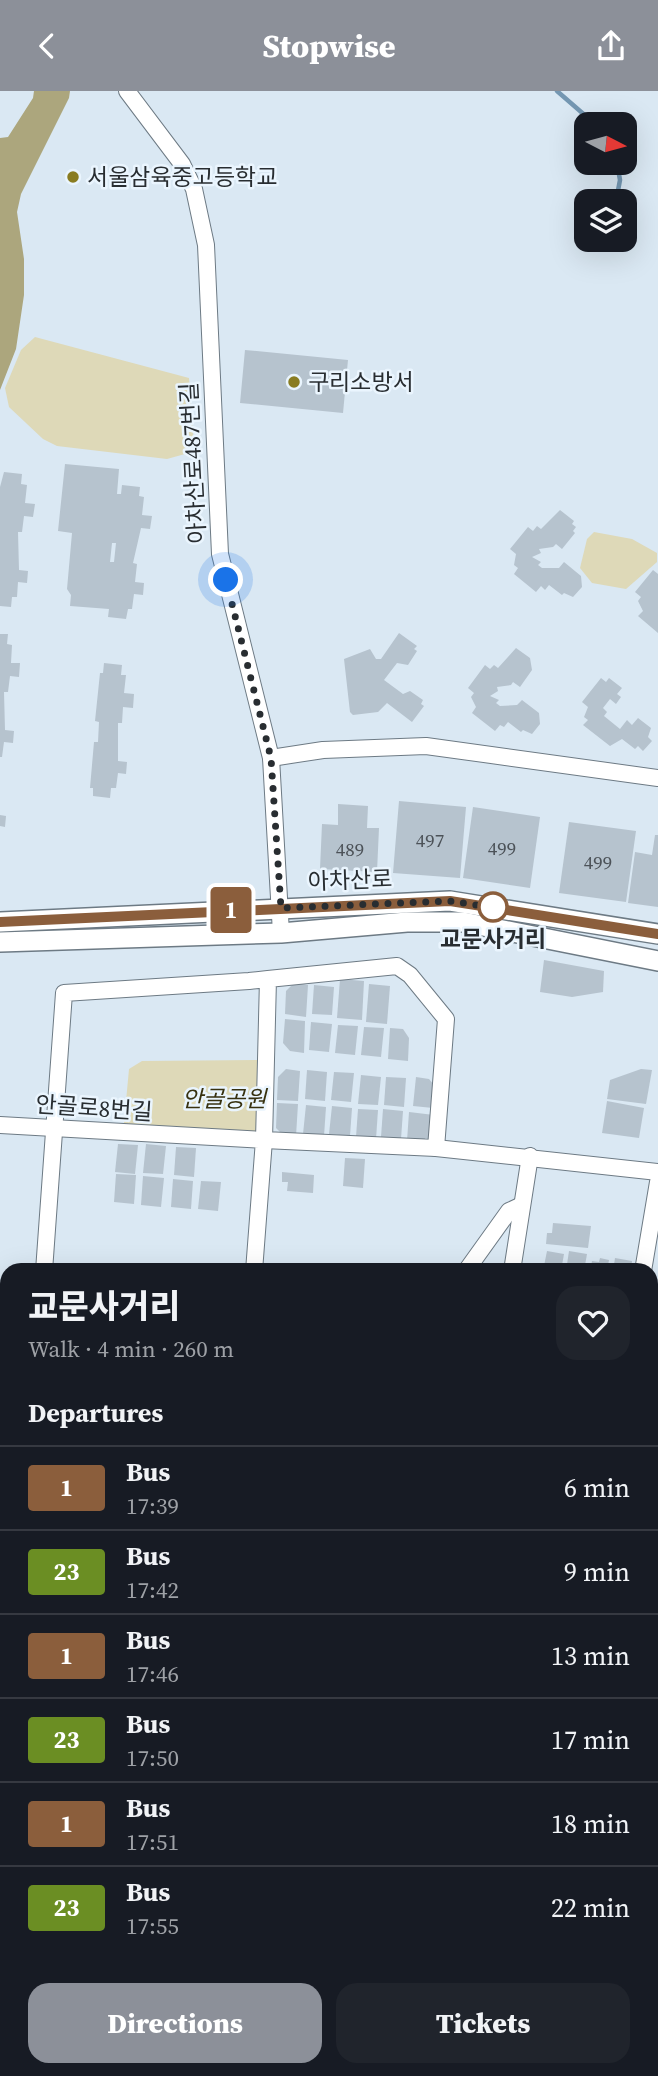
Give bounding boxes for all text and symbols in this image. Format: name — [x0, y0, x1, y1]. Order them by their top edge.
text: Stopwise — [262, 24, 396, 68]
icon: back — [28, 27, 66, 65]
icon: share — [592, 27, 630, 65]
north arrow — [574, 112, 637, 175]
map controls — [574, 112, 637, 252]
place label: 서울삼육중고등학교 — [87, 161, 277, 193]
marker: 서울삼육중고등학교 — [65, 169, 81, 185]
button: layers — [574, 189, 637, 252]
place label: 구리소방서 — [308, 366, 414, 398]
marker: 구리소방서 — [286, 374, 302, 390]
street label: 아차산로487번길 — [173, 382, 213, 544]
your location — [208, 562, 243, 597]
house number: 497 — [416, 827, 444, 853]
house number: 499 — [488, 835, 516, 861]
house number: 489 — [336, 836, 364, 862]
house number: 499 — [584, 849, 612, 875]
street label: 아차산로 — [307, 863, 393, 897]
line badge: 1 — [208, 887, 254, 933]
marker: 교문사거리 — [478, 892, 508, 922]
text: 1 — [224, 893, 238, 926]
place label: 교문사거리 — [440, 923, 546, 955]
park label: 안골공원 — [182, 1083, 268, 1115]
street label: 안골로8번길 — [34, 1088, 154, 1128]
text: 교문사거리 — [28, 1284, 180, 1329]
button: heart — [556, 1286, 630, 1360]
text: Walk · 4 min · 260 m — [28, 1333, 234, 1365]
text: Departures — [28, 1395, 163, 1431]
text: Bus — [126, 1454, 170, 1490]
text: 6 min — [564, 1470, 630, 1506]
text: 1 — [60, 1471, 73, 1504]
text: 17:39 — [126, 1490, 179, 1522]
text: Bus — [126, 1538, 170, 1574]
text: 9 min — [564, 1554, 630, 1590]
text: 23 — [53, 1555, 80, 1588]
text: 17:42 — [126, 1574, 179, 1606]
text: Bus — [126, 1622, 170, 1658]
text: 13 min — [551, 1638, 630, 1674]
text: 1 — [60, 1639, 73, 1672]
text: 17:46 — [126, 1658, 179, 1690]
text: Bus — [126, 1706, 170, 1742]
text: 17 min — [551, 1722, 630, 1758]
text: 23 — [53, 1723, 80, 1756]
text: 17:50 — [126, 1742, 179, 1774]
text: Bus — [126, 1790, 170, 1826]
text: 18 min — [551, 1806, 630, 1842]
text: 1 — [60, 1807, 73, 1840]
text: 17:51 — [126, 1826, 179, 1858]
text: Bus — [126, 1874, 170, 1910]
text: 22 min — [551, 1890, 630, 1926]
text: 23 — [53, 1891, 80, 1924]
text: 17:55 — [126, 1910, 179, 1942]
button: Directions — [28, 1983, 322, 2063]
button: Tickets — [336, 1983, 630, 2063]

